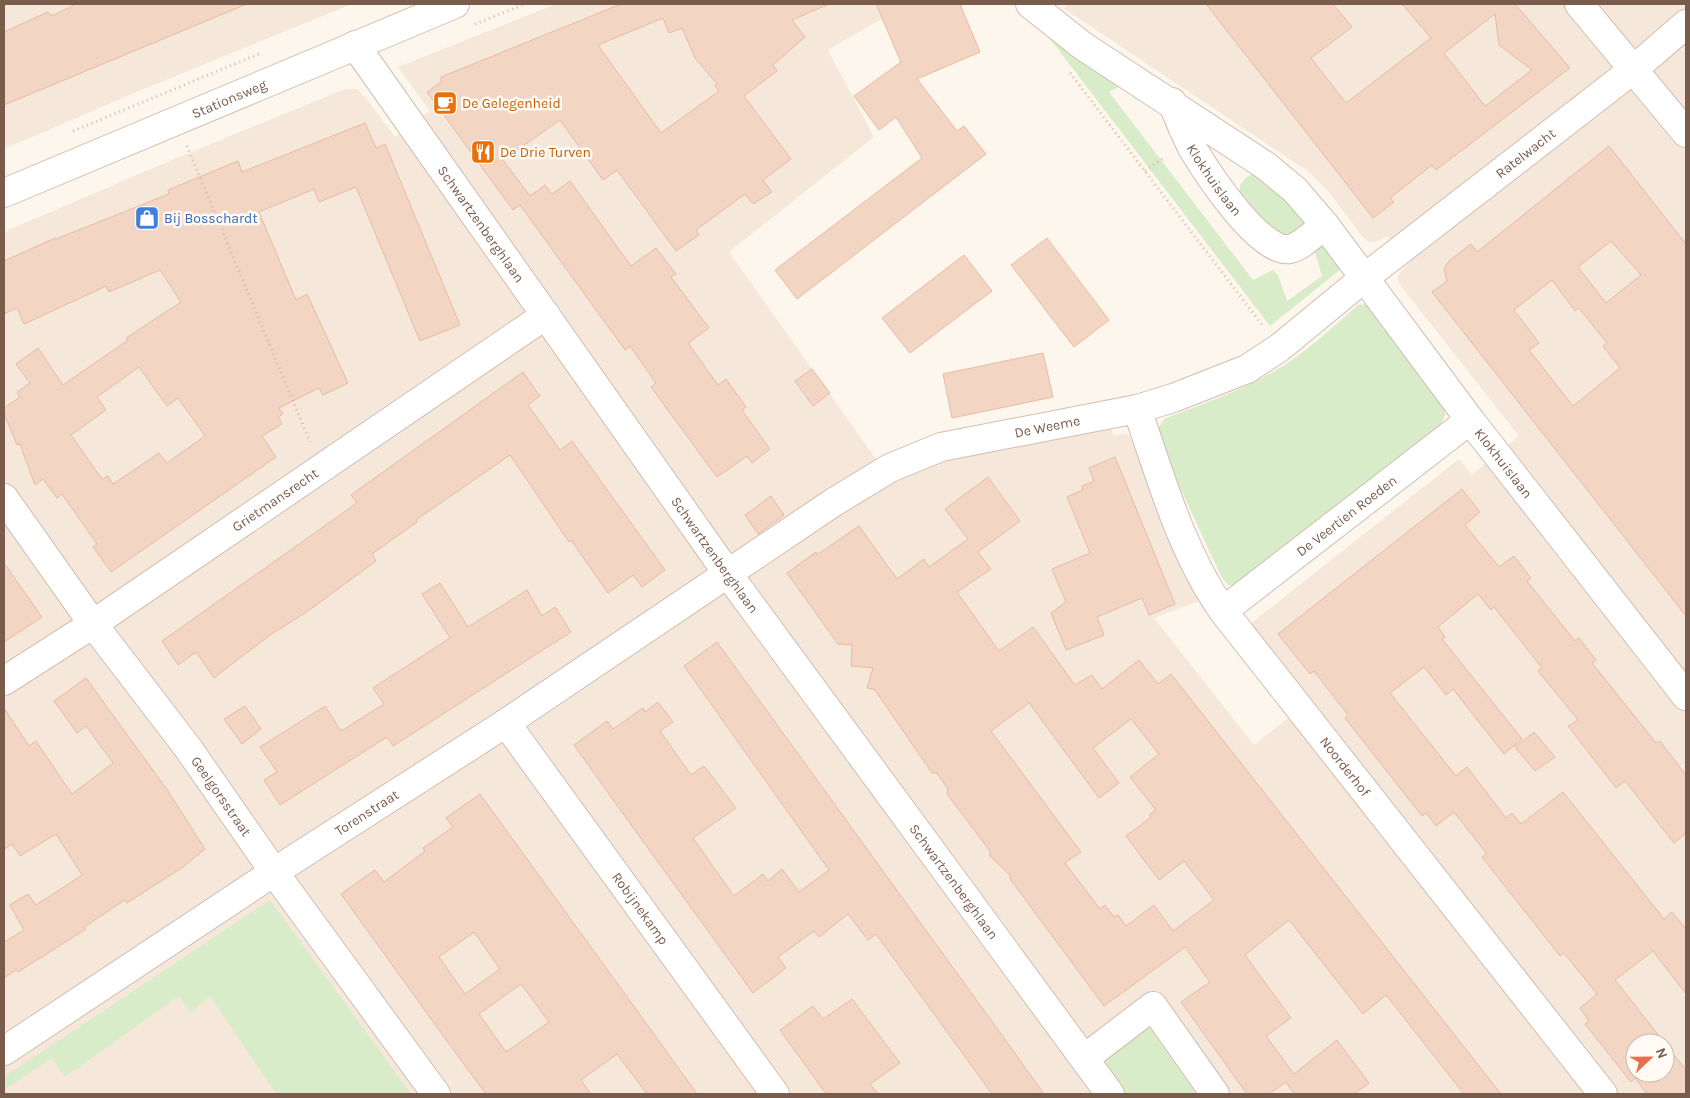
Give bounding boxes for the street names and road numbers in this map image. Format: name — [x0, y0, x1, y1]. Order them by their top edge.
street label: Stationsweg — [189, 76, 269, 122]
street label: Ratelwacht — [1492, 125, 1559, 182]
street label: Klokhuislaan — [1183, 141, 1245, 220]
street label: Schwartzenberghlaan — [434, 162, 528, 286]
street label: De Weeme — [1013, 412, 1082, 442]
street label: Klokhuislaan — [1471, 425, 1536, 502]
street label: Grietmansrecht — [229, 465, 322, 536]
street label: De Veertien Roeden — [1293, 472, 1400, 560]
street label: Schwartzenberghlaan — [667, 493, 762, 617]
street label: Noorderhof — [1316, 733, 1374, 800]
street label: Geelgorsstraat — [187, 753, 255, 840]
street label: Torenstraat — [332, 786, 402, 840]
street label: Schwartzenberghlaan — [906, 821, 1002, 943]
street label: Robijnekamp — [608, 869, 672, 948]

